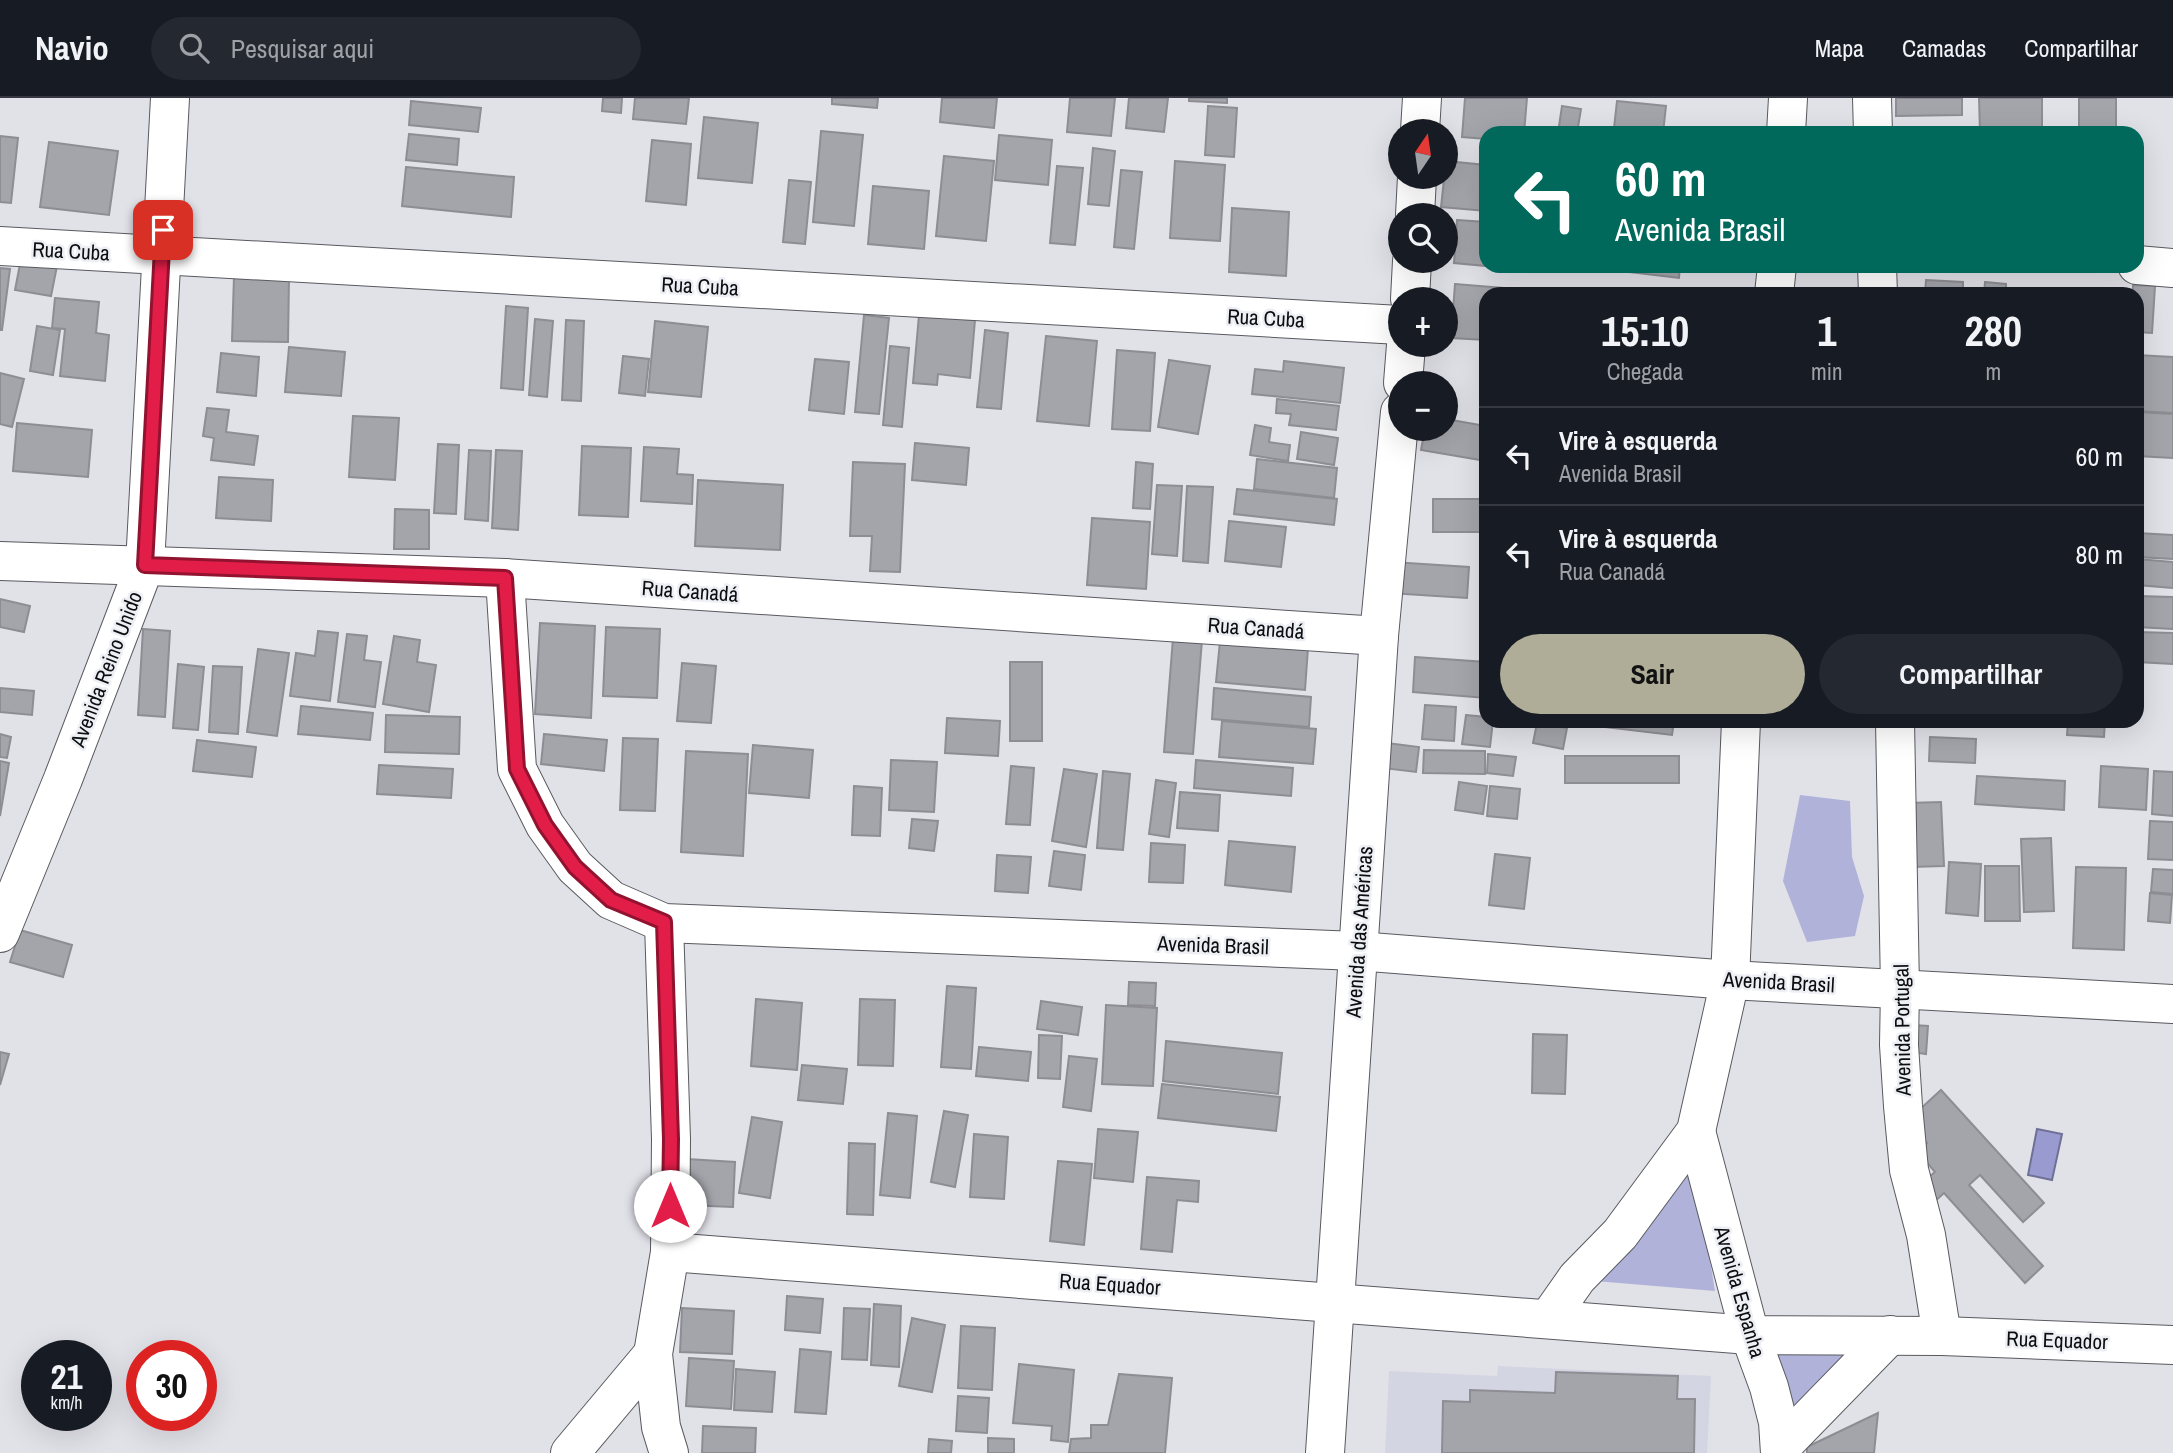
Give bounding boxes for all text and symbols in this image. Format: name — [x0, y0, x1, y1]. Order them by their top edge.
search box — [151, 17, 641, 80]
text: Navio — [35, 26, 109, 70]
icon: search — [175, 29, 213, 67]
text: Pesquisar aqui — [231, 31, 374, 66]
text: Mapa — [1815, 32, 1864, 64]
text: Camadas — [1902, 32, 1986, 64]
text: Compartilhar — [2024, 32, 2138, 64]
north arrow — [1388, 119, 1458, 189]
map controls — [1388, 119, 1458, 441]
text: 60 m — [1615, 145, 1707, 211]
icon: left — [1500, 154, 1591, 245]
pin — [133, 200, 193, 260]
button: search — [1388, 203, 1458, 273]
text: Avenida Brasil — [1615, 208, 1785, 251]
icon: arrive — [144, 211, 182, 249]
street label: Rua Cuba — [32, 234, 111, 268]
street label: Rua Cuba — [661, 269, 740, 303]
button: + — [1388, 287, 1458, 357]
street label: Rua Cuba — [1227, 301, 1306, 335]
text: 15:10 — [1601, 303, 1689, 359]
text: 1 — [1817, 303, 1836, 359]
text: 280 — [1965, 303, 2022, 359]
text: Chegada — [1607, 356, 1683, 387]
text: min — [1811, 356, 1843, 387]
text: m — [1985, 356, 2001, 387]
button: − — [1388, 371, 1458, 441]
text: Vire à esquerda — [1559, 423, 1717, 458]
icon: left — [1500, 437, 1538, 475]
text: 60 m — [2076, 439, 2123, 474]
text: Avenida Brasil — [1559, 458, 1681, 489]
text: Vire à esquerda — [1559, 521, 1717, 556]
icon: left — [1500, 535, 1538, 573]
text: 80 m — [2076, 537, 2123, 572]
text: Rua Canadá — [1559, 556, 1665, 587]
street label: Rua Canadá — [641, 573, 740, 609]
street label: Avenida Reino Unido — [63, 587, 149, 752]
street label: Rua Canadá — [1207, 610, 1306, 646]
button: Sair — [1500, 634, 1805, 714]
button: Compartilhar — [1819, 634, 2123, 714]
street label: Avenida das Américas — [1338, 845, 1379, 1020]
street label: Avenida Brasil — [1156, 929, 1269, 961]
street label: Avenida Portugal — [1886, 964, 1918, 1097]
street label: Avenida Brasil — [1721, 965, 1836, 999]
position arrow — [633, 1169, 707, 1243]
street label: Avenida Espanha — [1707, 1222, 1773, 1362]
street label: Rua Equador — [1058, 1266, 1162, 1302]
street label: Rua Equador — [2006, 1324, 2108, 1356]
speed limit sign: 30 — [126, 1340, 217, 1431]
text: 21 — [51, 1353, 82, 1400]
text: km/h — [51, 1390, 83, 1415]

